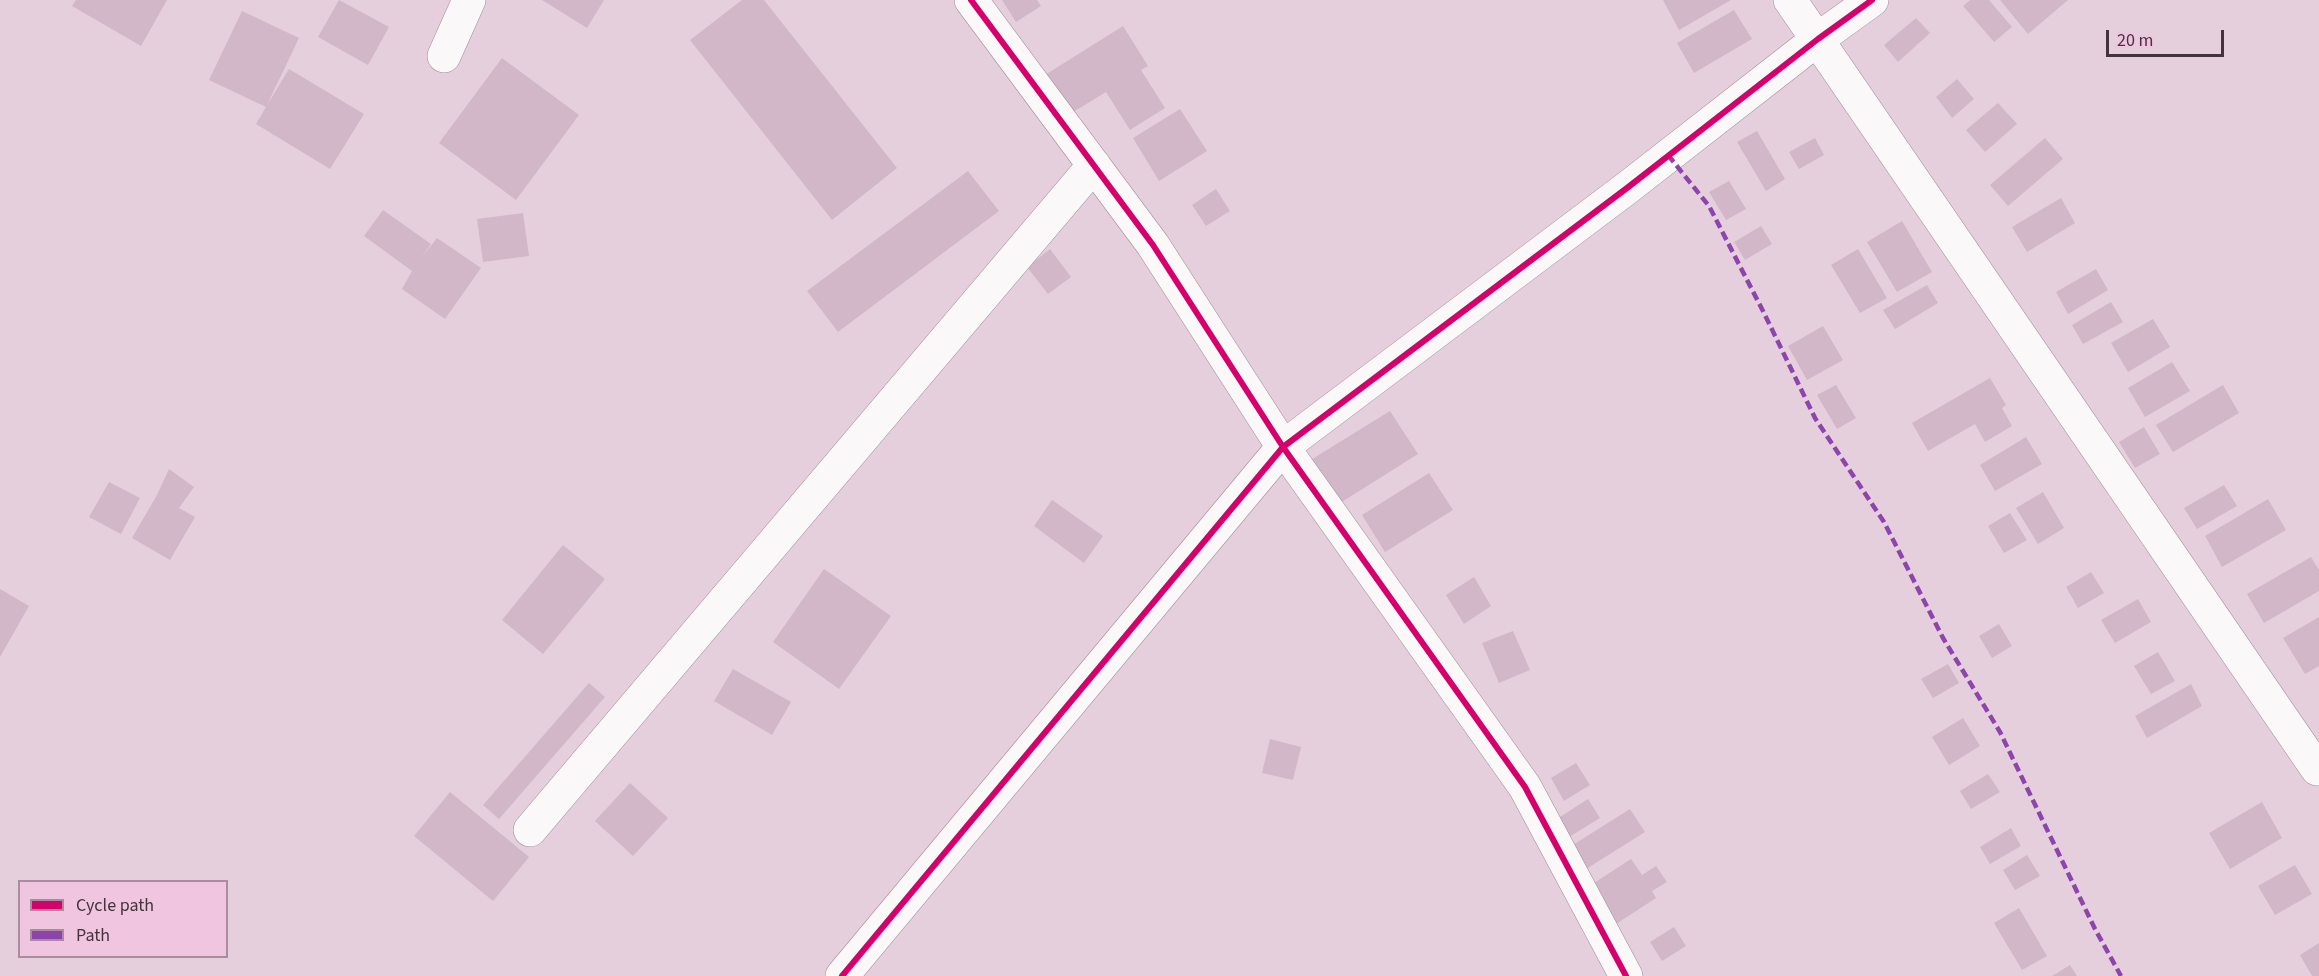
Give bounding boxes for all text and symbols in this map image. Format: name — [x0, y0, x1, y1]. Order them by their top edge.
scale bar — [2109, 18, 2228, 56]
text: 20 m — [2117, 28, 2153, 53]
legend — [18, 880, 228, 958]
text: Cycle path — [76, 893, 154, 918]
text: Path — [76, 923, 110, 948]

